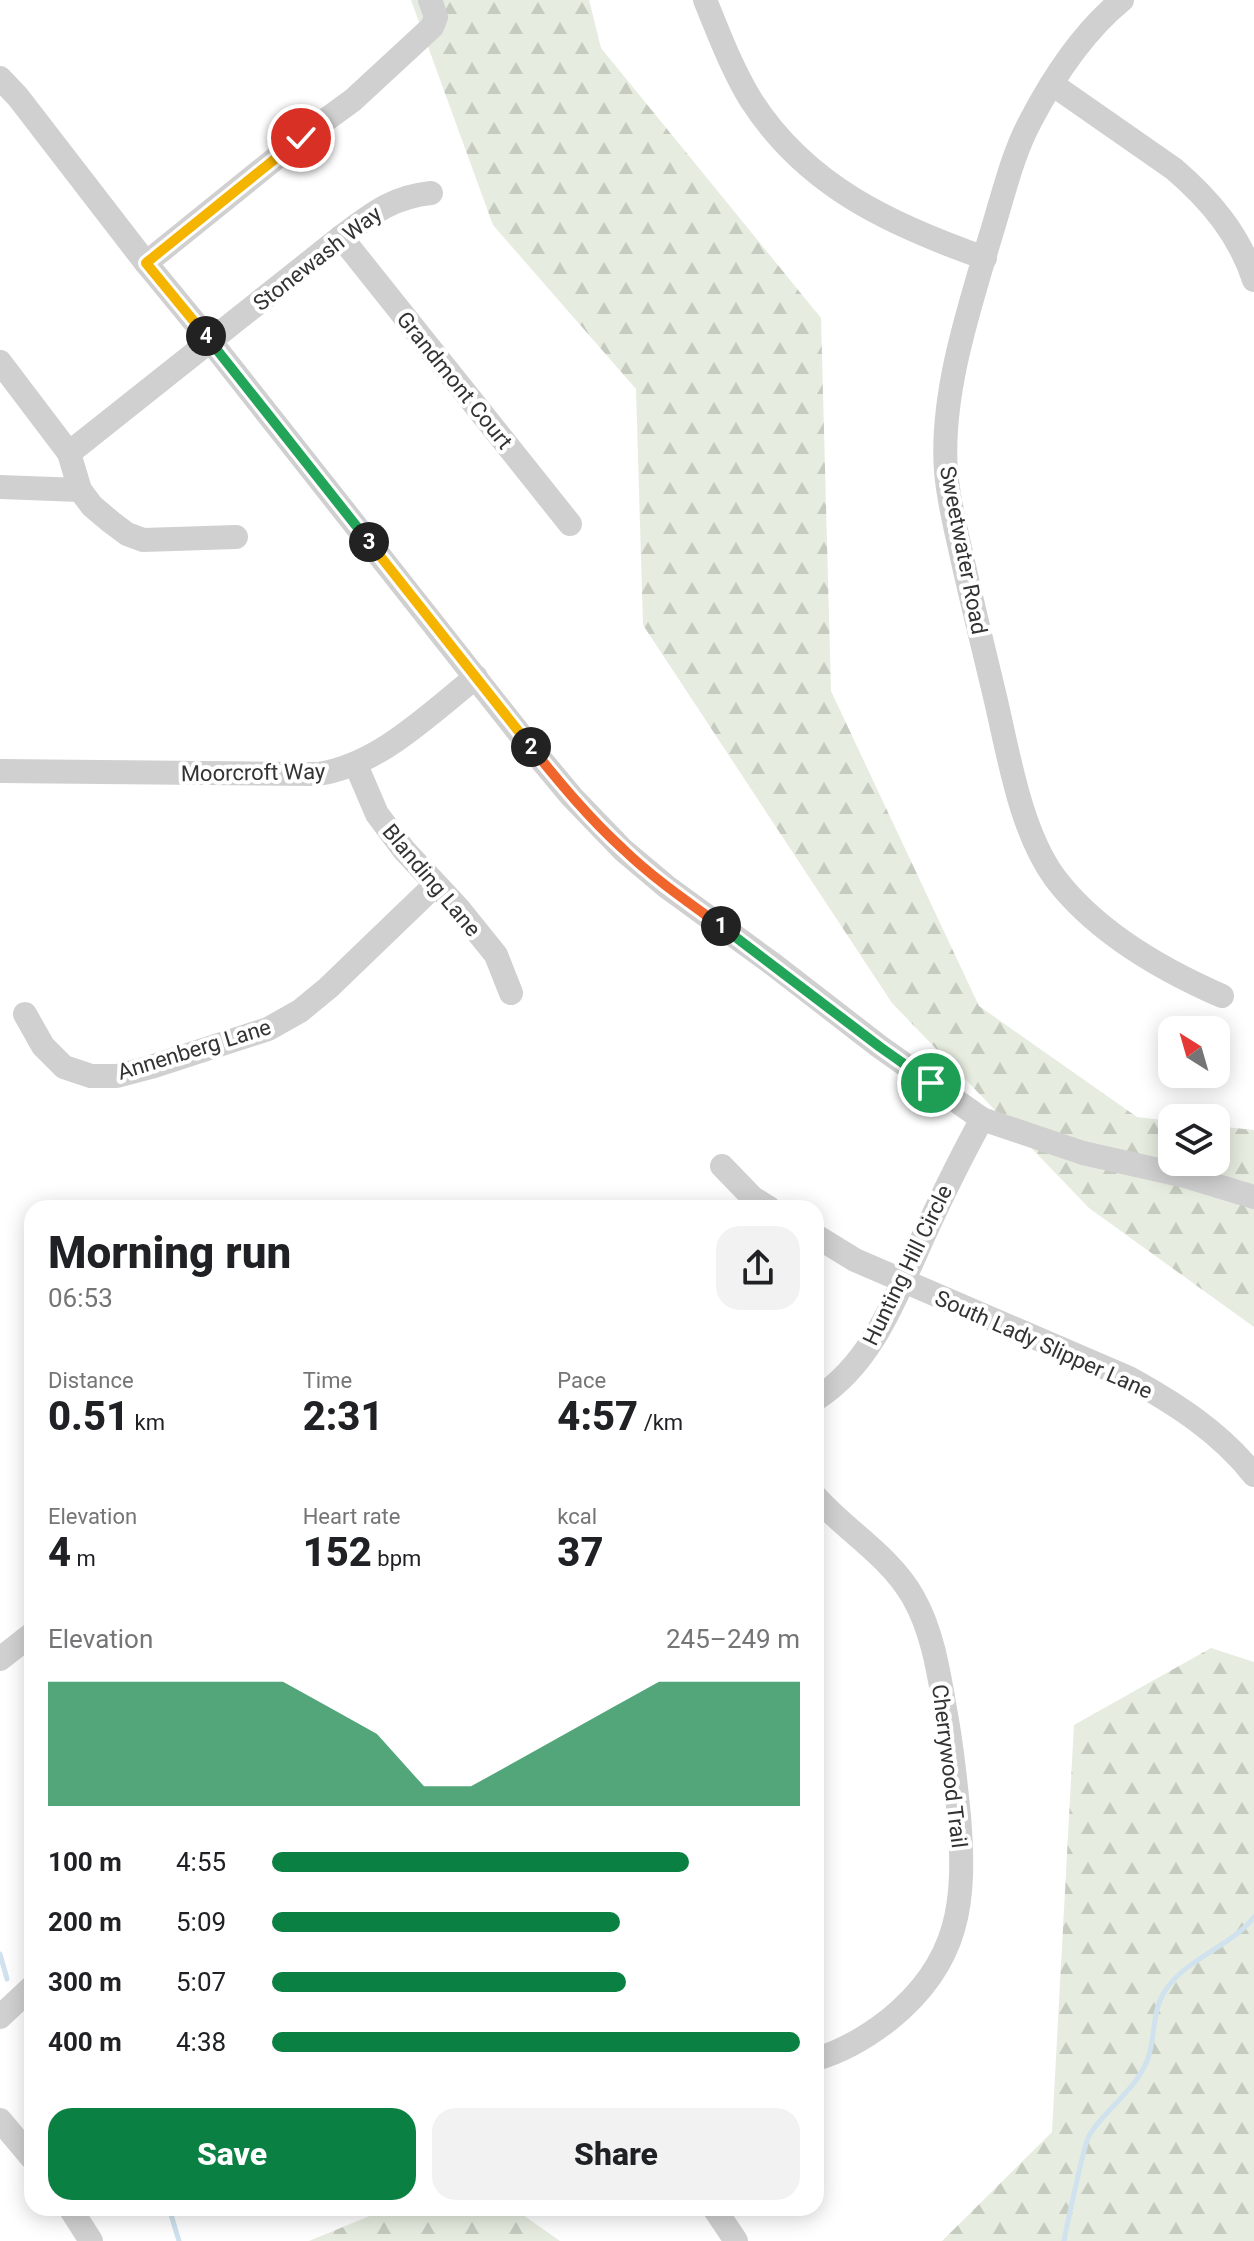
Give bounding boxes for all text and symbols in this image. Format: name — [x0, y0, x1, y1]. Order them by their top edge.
pin — [267, 104, 335, 172]
icon: check — [279, 116, 323, 160]
street label: Stonewash Way — [248, 200, 387, 316]
street label: Grandmont Court — [392, 307, 518, 454]
pin: 4 — [186, 316, 226, 356]
text: 4 — [200, 323, 212, 348]
street label: Sweetwater Road — [935, 464, 992, 636]
pin: 3 — [349, 522, 389, 562]
text: 3 — [363, 529, 375, 554]
pin: 2 — [511, 727, 551, 767]
text: 2 — [525, 734, 537, 759]
street label: Moorcroft Way — [181, 759, 326, 786]
street label: Blanding Lane — [378, 819, 486, 941]
pin: 1 — [701, 906, 741, 946]
text: 1 — [715, 913, 727, 938]
street label: Annenberg Lane — [114, 1014, 274, 1085]
north arrow — [1158, 1016, 1230, 1088]
map controls — [1158, 1016, 1230, 1176]
pin — [897, 1049, 965, 1117]
icon: arrive — [909, 1061, 953, 1105]
button: layers — [1158, 1104, 1230, 1176]
street label: Hunting Hill Circle — [858, 1181, 957, 1349]
button: share — [716, 1226, 800, 1310]
text: Morning run — [48, 1227, 291, 1279]
text: 06:53 — [48, 1283, 113, 1313]
street label: South Lady Slipper Lane — [931, 1285, 1156, 1404]
text: Distance — [48, 1368, 134, 1393]
text: Time — [303, 1368, 352, 1393]
text: Pace — [557, 1368, 606, 1393]
text: 0.51 — [48, 1393, 129, 1440]
text: 2:31 — [303, 1393, 384, 1440]
text: 4:57 — [557, 1393, 638, 1440]
text: km — [129, 1410, 165, 1435]
text: /km — [638, 1410, 683, 1435]
text: Elevation — [48, 1504, 137, 1529]
text: Heart rate — [303, 1504, 401, 1529]
text: kcal — [557, 1504, 597, 1529]
text: 4 — [48, 1529, 71, 1576]
text: 152 — [303, 1529, 372, 1576]
text: 37 — [557, 1529, 603, 1576]
text: m — [71, 1546, 96, 1571]
text: bpm — [372, 1546, 421, 1571]
text: Elevation — [48, 1624, 153, 1654]
text: 245–249 m — [666, 1624, 800, 1654]
street label: Cherrywood Trail — [927, 1683, 972, 1849]
text: 100 m — [48, 1847, 122, 1877]
text: 4:55 — [176, 1847, 226, 1877]
text: 200 m — [48, 1907, 122, 1937]
text: 5:09 — [176, 1907, 226, 1937]
text: 300 m — [48, 1967, 122, 1997]
text: 5:07 — [176, 1967, 226, 1997]
text: 400 m — [48, 2027, 122, 2057]
text: 4:38 — [176, 2027, 226, 2057]
button: Save — [48, 2108, 416, 2200]
button: Share — [432, 2108, 800, 2200]

